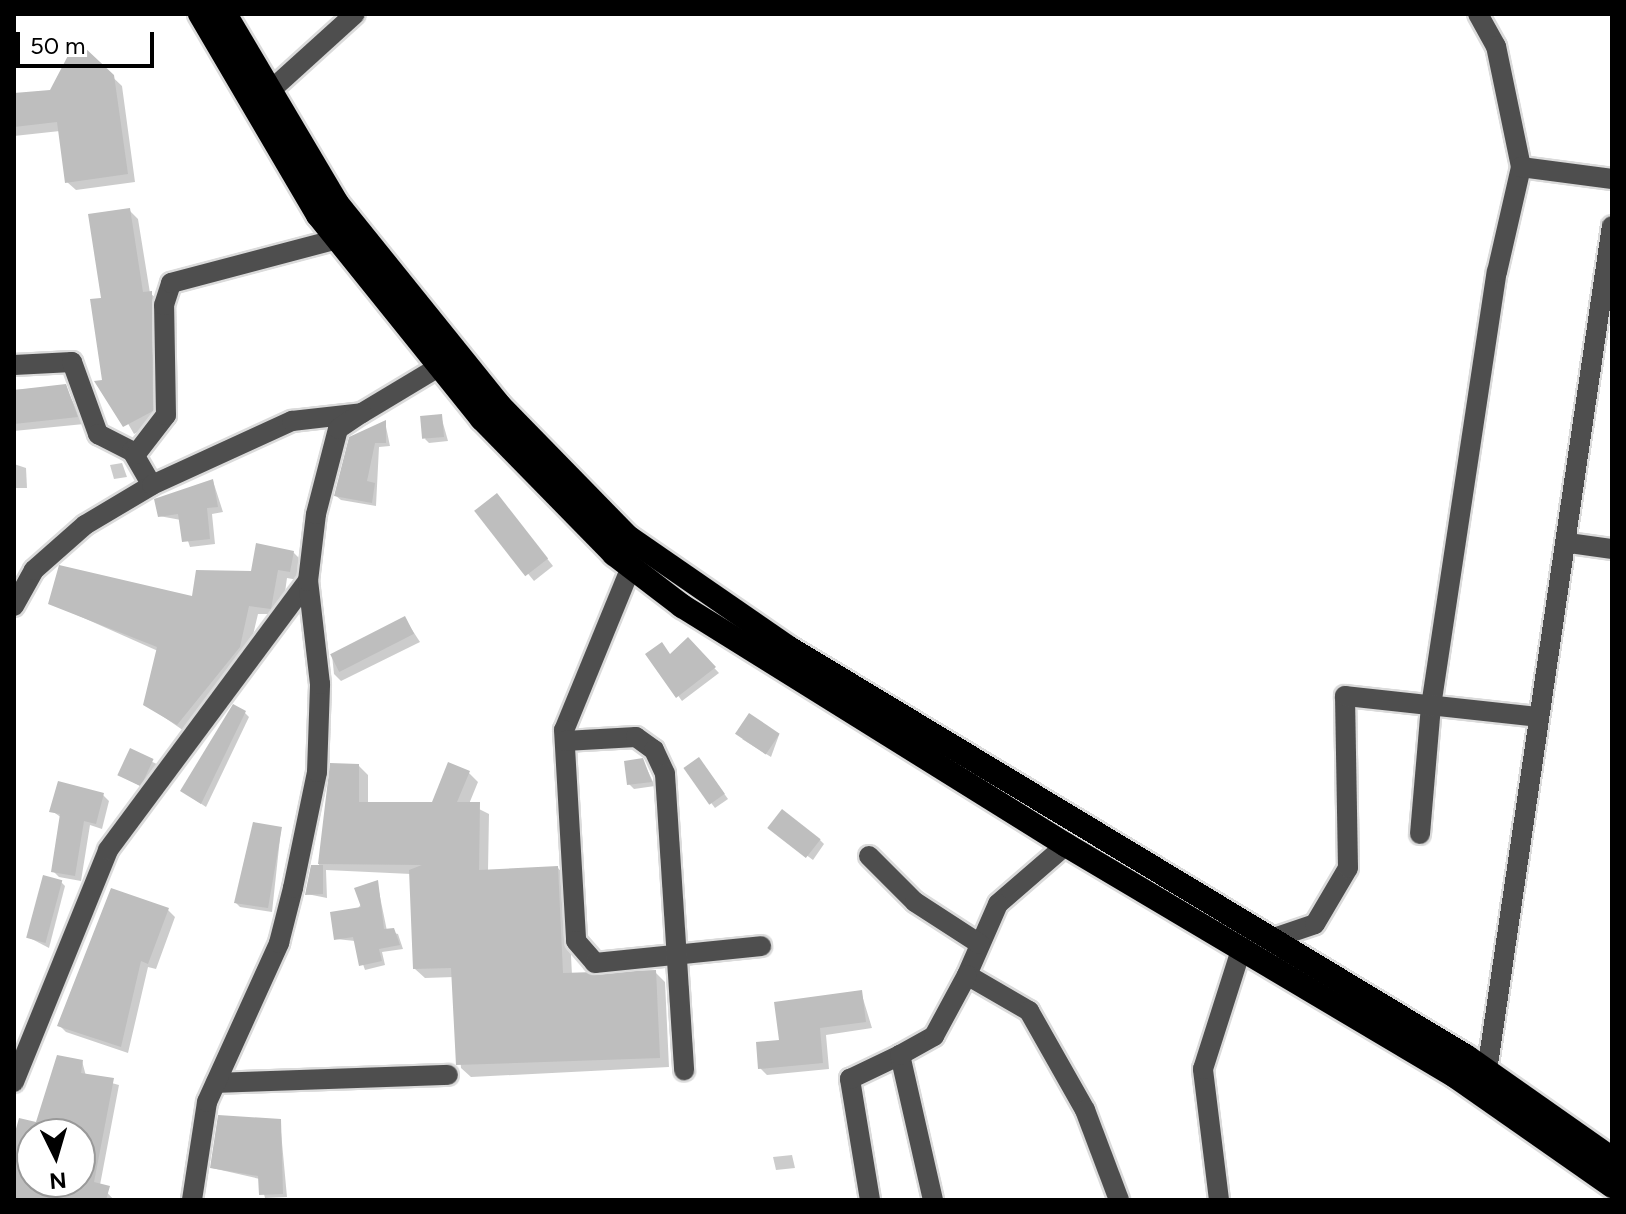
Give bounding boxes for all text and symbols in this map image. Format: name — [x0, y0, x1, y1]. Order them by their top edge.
scale bar — [20, 16, 158, 66]
text: 50 m — [30, 31, 86, 60]
north arrow — [16, 1118, 96, 1198]
text: N — [48, 1166, 68, 1195]

